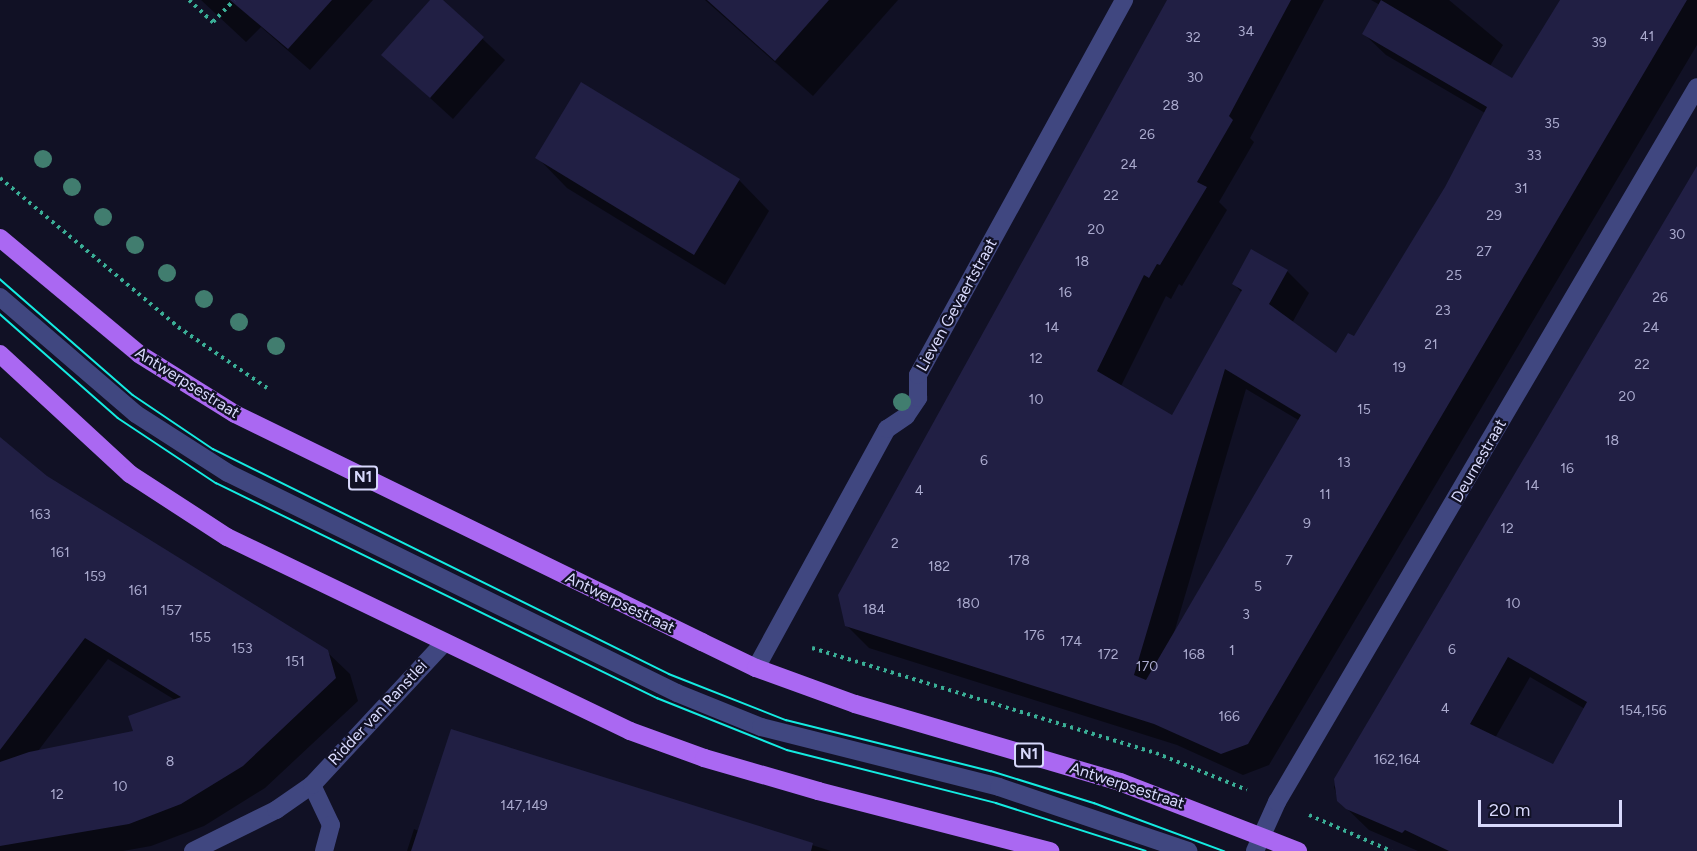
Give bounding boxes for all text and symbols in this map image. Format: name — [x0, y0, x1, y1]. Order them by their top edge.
house number: 34 — [1238, 24, 1254, 40]
house number: 41 — [1640, 29, 1654, 45]
house number: 32 — [1185, 30, 1201, 46]
house number: 39 — [1591, 35, 1607, 51]
house number: 30 — [1187, 70, 1203, 86]
house number: 28 — [1163, 98, 1179, 114]
house number: 35 — [1544, 116, 1560, 132]
house number: 26 — [1139, 127, 1155, 143]
house number: 33 — [1526, 148, 1542, 164]
house number: 24 — [1121, 157, 1137, 173]
house number: 31 — [1514, 181, 1528, 197]
house number: 22 — [1103, 188, 1119, 204]
house number: 29 — [1486, 208, 1502, 224]
house number: 20 — [1088, 222, 1104, 238]
house number: 30 — [1669, 227, 1685, 243]
street label: Lieven Gevaertstraat — [913, 235, 1001, 375]
house number: 27 — [1476, 244, 1492, 260]
house number: 18 — [1075, 254, 1089, 270]
house number: 25 — [1446, 268, 1462, 284]
house number: 16 — [1058, 285, 1072, 301]
house number: 26 — [1652, 290, 1668, 306]
house number: 23 — [1435, 303, 1451, 319]
house number: 14 — [1045, 320, 1059, 336]
house number: 24 — [1643, 320, 1659, 336]
house number: 21 — [1424, 337, 1438, 353]
street label: Antwerpsestraat — [131, 343, 243, 423]
house number: 12 — [1029, 351, 1043, 367]
house number: 22 — [1634, 357, 1650, 373]
house number: 19 — [1392, 360, 1406, 376]
house number: 20 — [1619, 389, 1635, 405]
house number: 10 — [1029, 392, 1043, 408]
house number: 15 — [1357, 402, 1371, 418]
street label: Deurnestraat — [1447, 416, 1511, 506]
house number: 18 — [1605, 433, 1619, 449]
house number: 6 — [980, 453, 988, 469]
house number: 13 — [1337, 455, 1351, 471]
house number: 16 — [1560, 461, 1574, 477]
road number: N1 — [348, 466, 378, 490]
house number: 14 — [1525, 478, 1539, 494]
house number: 4 — [915, 483, 923, 499]
house number: 11 — [1319, 487, 1331, 503]
house number: 163 — [29, 507, 51, 523]
house number: 9 — [1303, 516, 1311, 532]
house number: 12 — [1500, 521, 1514, 537]
house number: 2 — [891, 536, 899, 552]
house number: 161 — [50, 545, 70, 561]
house number: 178 — [1008, 553, 1030, 569]
house number: 7 — [1285, 553, 1293, 569]
house number: 182 — [928, 559, 950, 575]
street label: Antwerpsestraat — [562, 568, 678, 638]
house number: 159 — [84, 569, 106, 585]
house number: 5 — [1254, 579, 1262, 595]
house number: 161 — [128, 583, 148, 599]
house number: 180 — [956, 596, 980, 612]
house number: 10 — [1506, 596, 1520, 612]
house number: 184 — [862, 602, 886, 618]
house number: 157 — [160, 603, 182, 619]
house number: 3 — [1242, 607, 1250, 623]
house number: 176 — [1023, 628, 1045, 644]
house number: 155 — [189, 630, 211, 646]
house number: 174 — [1060, 634, 1082, 650]
house number: 153 — [231, 641, 253, 657]
house number: 6 — [1448, 642, 1456, 658]
house number: 1 — [1229, 643, 1235, 659]
house number: 172 — [1097, 647, 1119, 663]
house number: 168 — [1183, 647, 1205, 663]
house number: 151 — [285, 654, 305, 670]
street label: Ridder van Ranstlei — [324, 657, 432, 769]
house number: 170 — [1136, 659, 1158, 675]
house number: 4 — [1441, 701, 1449, 717]
house number: 154,156 — [1619, 703, 1667, 719]
house number: 166 — [1218, 709, 1240, 725]
road number: N1 — [1014, 743, 1044, 767]
house number: 162,164 — [1373, 752, 1421, 768]
house number: 8 — [166, 754, 174, 770]
street label: Antwerpsestraat — [1067, 758, 1187, 814]
house number: 10 — [113, 779, 127, 795]
house number: 12 — [50, 787, 64, 803]
scale bar — [1481, 788, 1625, 826]
house number: 147,149 — [500, 798, 548, 814]
text: 20 m — [1489, 799, 1530, 821]

